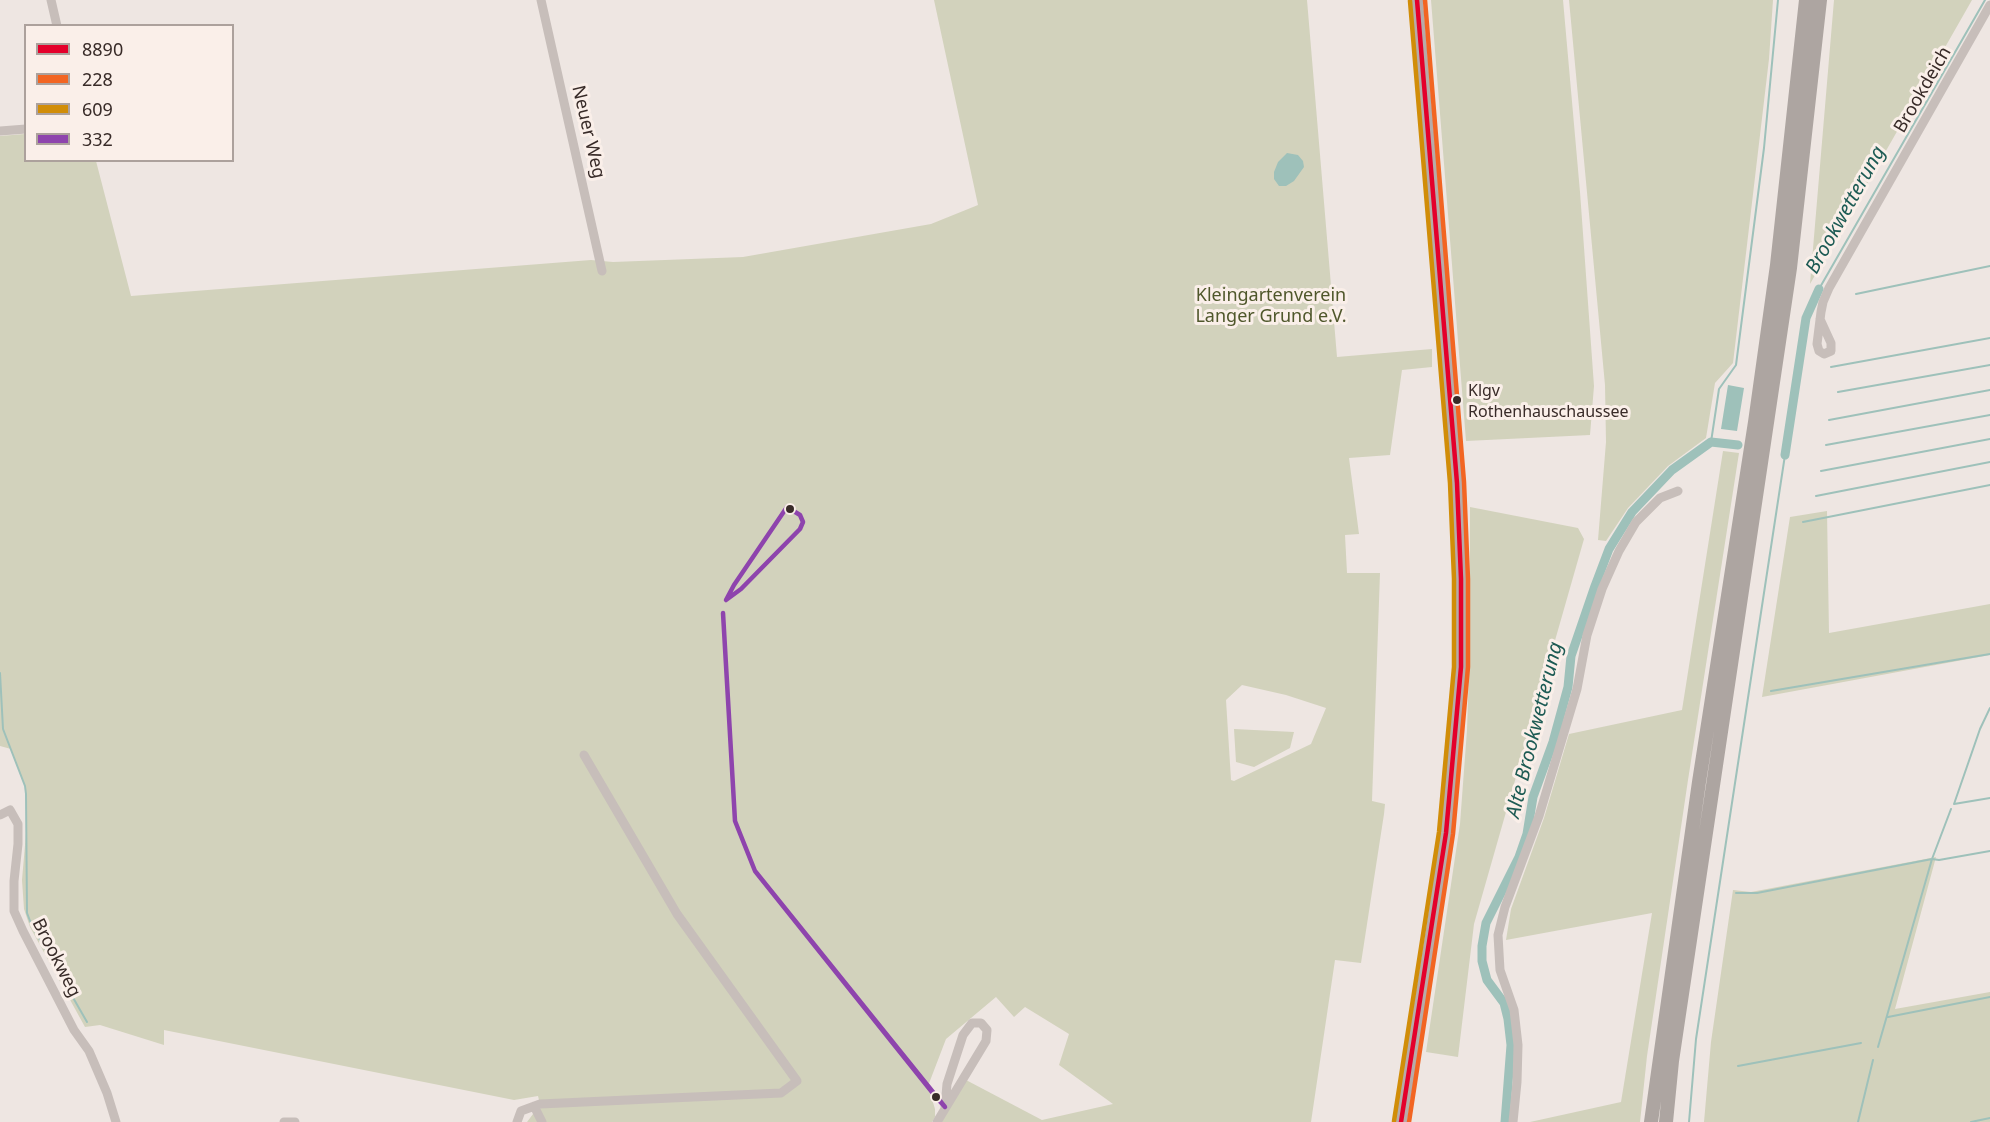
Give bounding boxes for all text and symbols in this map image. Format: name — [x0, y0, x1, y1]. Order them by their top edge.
legend — [24, 24, 234, 162]
text: 8890 — [82, 37, 123, 61]
street label: Brookdeich — [1890, 43, 1956, 137]
text: 228 — [82, 67, 113, 91]
street label: Neuer Weg — [567, 83, 609, 181]
text: 609 — [82, 97, 113, 121]
text: 332 — [82, 127, 113, 151]
water label: Brookwetterung — [1801, 142, 1891, 278]
park label: Kleingartenverein Langer Grund e.V. — [1195, 285, 1347, 328]
place label: Klgv Rothenhauschaussee — [1468, 381, 1628, 419]
marker: Klgv Rothenhauschaussee — [1451, 394, 1463, 406]
unlabelled marker — [784, 503, 796, 515]
water label: Alte Brookwetterung — [1502, 639, 1568, 821]
street label: Brookweg — [27, 915, 85, 1001]
unlabelled marker — [930, 1091, 942, 1103]

